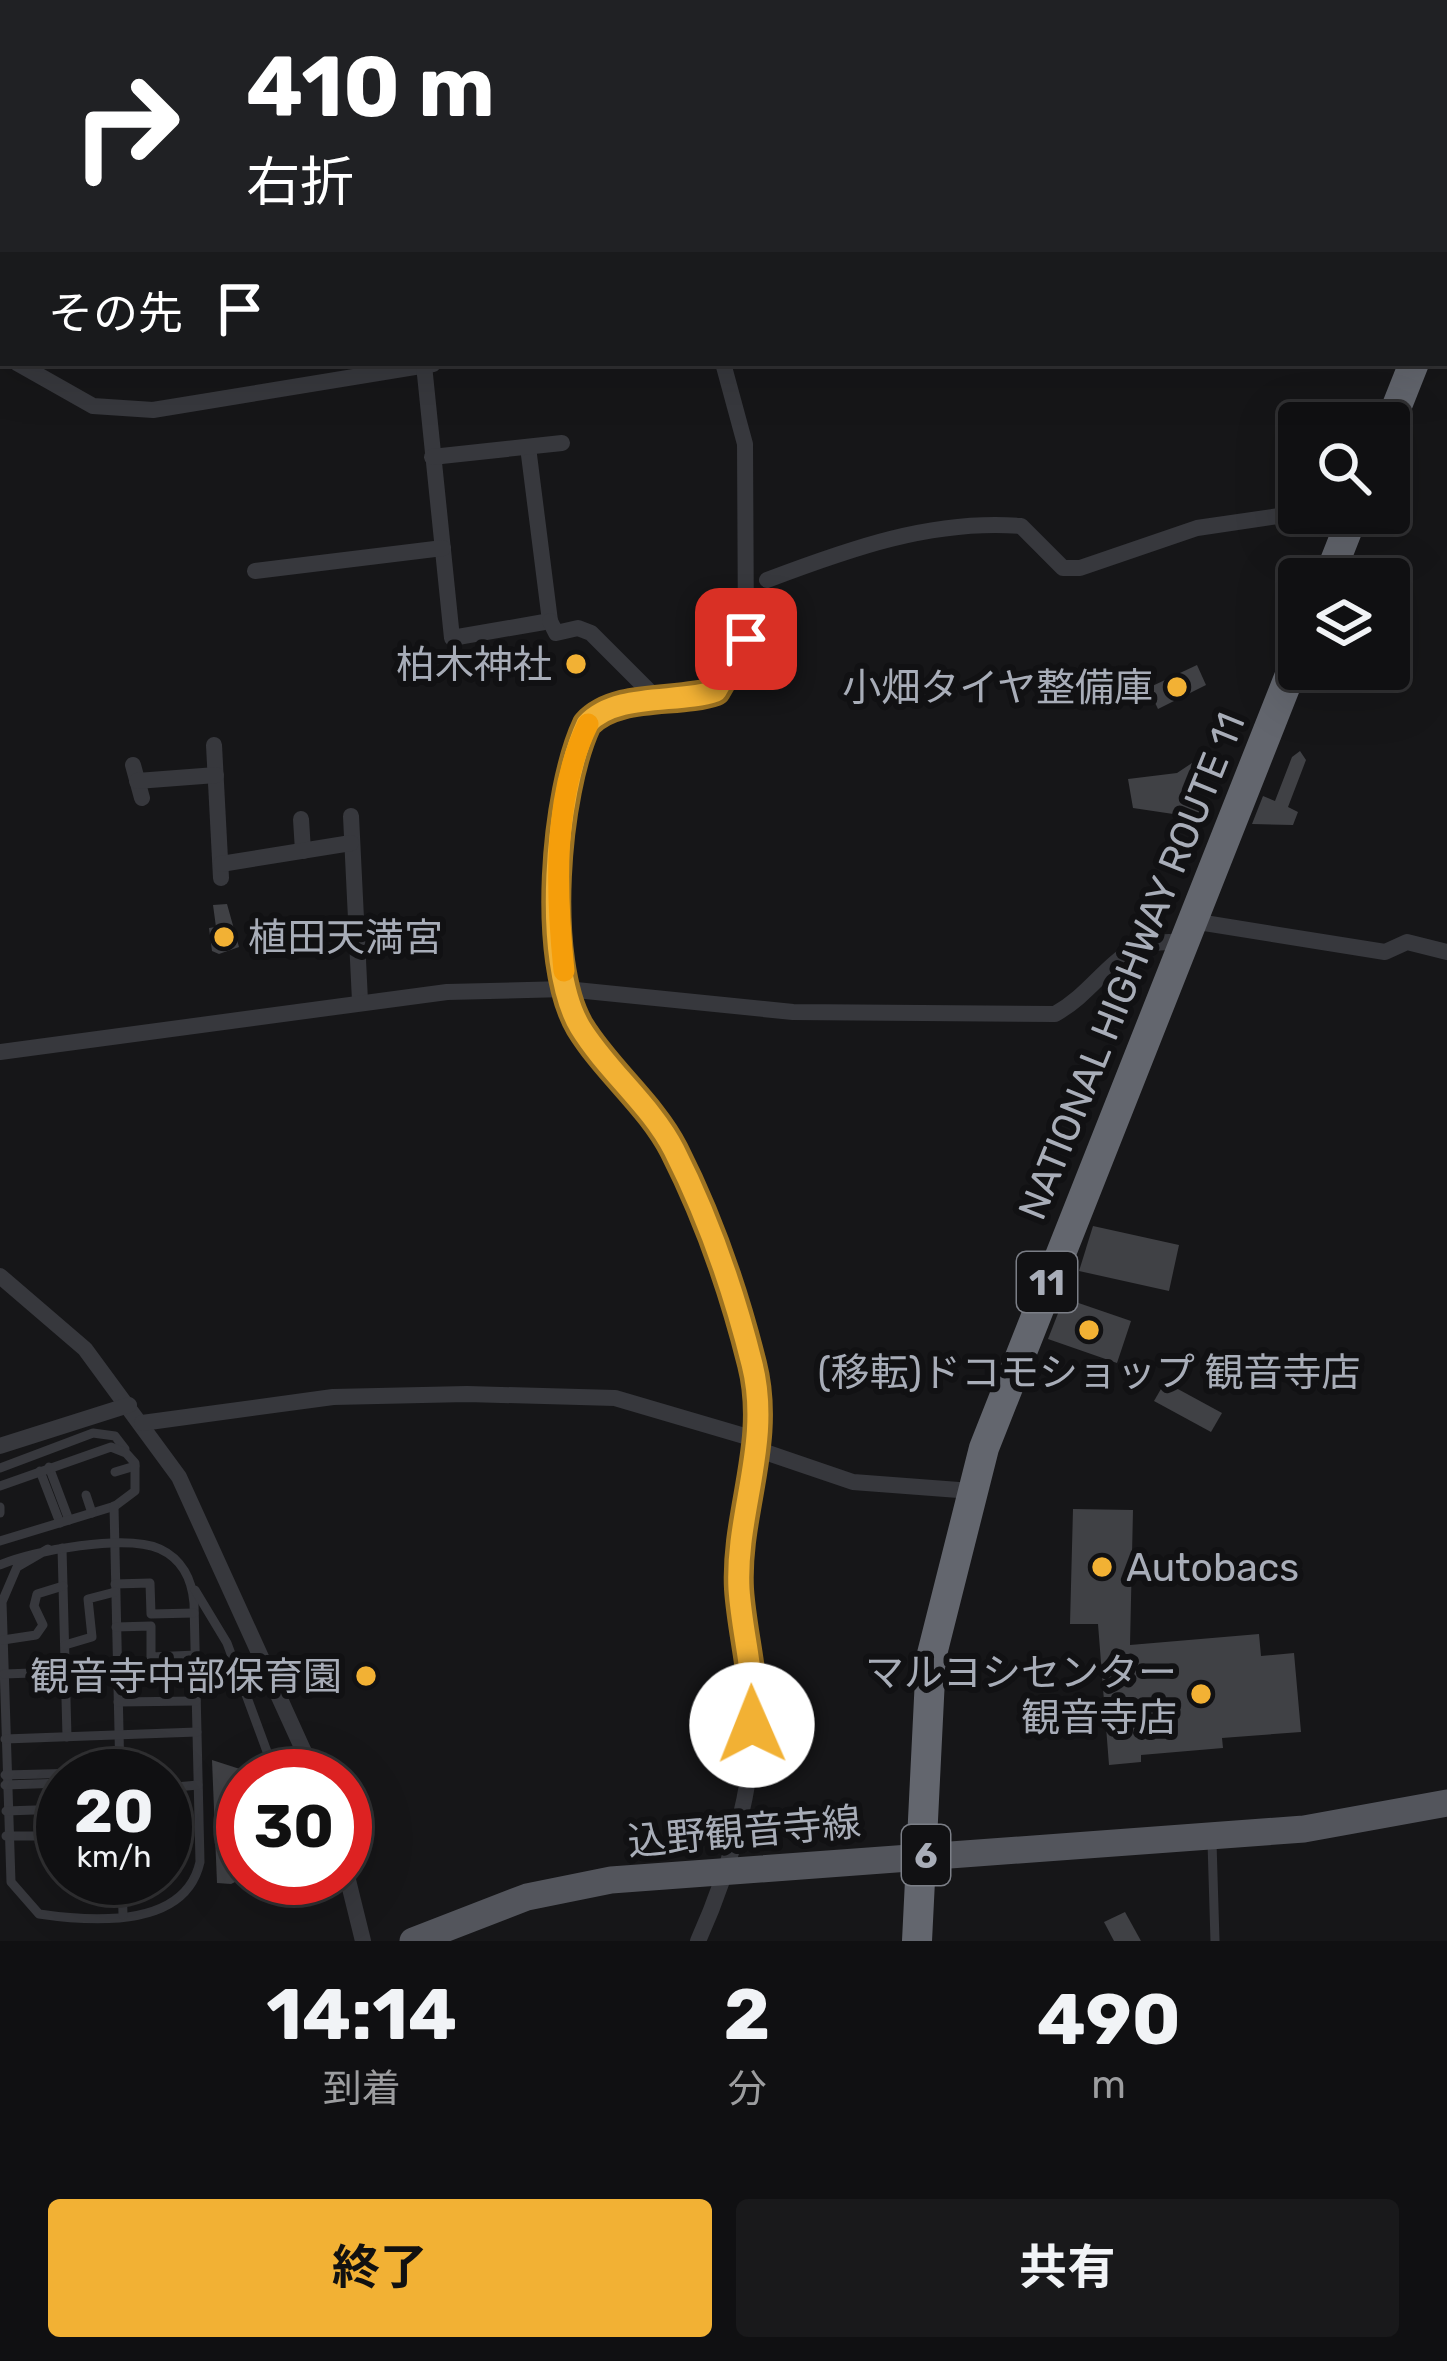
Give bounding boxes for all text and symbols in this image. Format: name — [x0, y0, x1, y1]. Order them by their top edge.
text: 410 m — [246, 37, 495, 137]
icon: right — [48, 48, 204, 204]
text: 右折 — [246, 151, 354, 215]
icon: arrive — [207, 276, 273, 342]
text: その先 — [48, 287, 183, 340]
map controls — [1278, 402, 1410, 690]
button: search — [1278, 402, 1410, 534]
button: layers — [1278, 558, 1410, 690]
pin — [695, 588, 797, 690]
icon: arrive — [713, 606, 779, 672]
place label: 柏木神社 — [396, 642, 552, 688]
marker: 柏木神社 — [563, 651, 589, 677]
place label: 小畑タイヤ整備庫 — [842, 665, 1153, 711]
marker: 小畑タイヤ整備庫 — [1164, 674, 1190, 700]
street label: NATIONAL HIGHWAY ROUTE 11 — [1009, 706, 1255, 1226]
place label: 植田天満宮 — [248, 915, 443, 961]
marker: 植田天満宮 — [211, 924, 237, 950]
road number: 11 — [1017, 1252, 1077, 1312]
marker: (移転)ドコモショップ 観音寺店 — [1076, 1317, 1102, 1343]
place label: (移転)ドコモショップ 観音寺店 — [818, 1350, 1361, 1396]
place label: Autobacs — [1126, 1545, 1299, 1591]
marker: Autobacs — [1089, 1554, 1115, 1580]
place label: マルヨシセンター 観音寺店 — [865, 1650, 1177, 1741]
place label: 観音寺中部保育園 — [30, 1654, 342, 1700]
position arrow — [689, 1662, 815, 1788]
marker: 観音寺中部保育園 — [353, 1663, 379, 1689]
marker: マルヨシセンター 観音寺店 — [1188, 1681, 1214, 1707]
speed limit sign: 30 — [216, 1749, 372, 1905]
text: 20 — [74, 1776, 154, 1847]
street label: 込野観音寺線 — [626, 1799, 863, 1865]
road number: 6 — [902, 1825, 950, 1885]
text: km/h — [77, 1839, 151, 1875]
text: 14:14 — [266, 1972, 457, 2057]
text: 2 — [724, 1972, 770, 2057]
text: 490 — [1037, 1977, 1181, 2062]
text: m — [1091, 2062, 1126, 2108]
text: 到着 — [323, 2066, 401, 2112]
text: 分 — [727, 2066, 766, 2112]
button: 終了 — [48, 2199, 712, 2337]
button: 共有 — [736, 2199, 1399, 2337]

